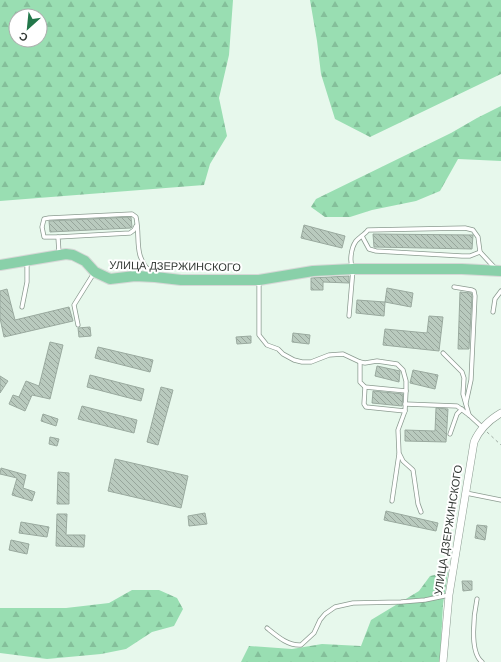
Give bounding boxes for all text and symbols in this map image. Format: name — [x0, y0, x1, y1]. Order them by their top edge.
north arrow — [8, 8, 48, 48]
text: С — [17, 30, 30, 44]
street label: УЛИЦА ДЗЕРЖИНСКОГО — [109, 259, 241, 273]
street label: УЛИЦА ДЗЕРЖИНСКОГО — [432, 464, 464, 596]

